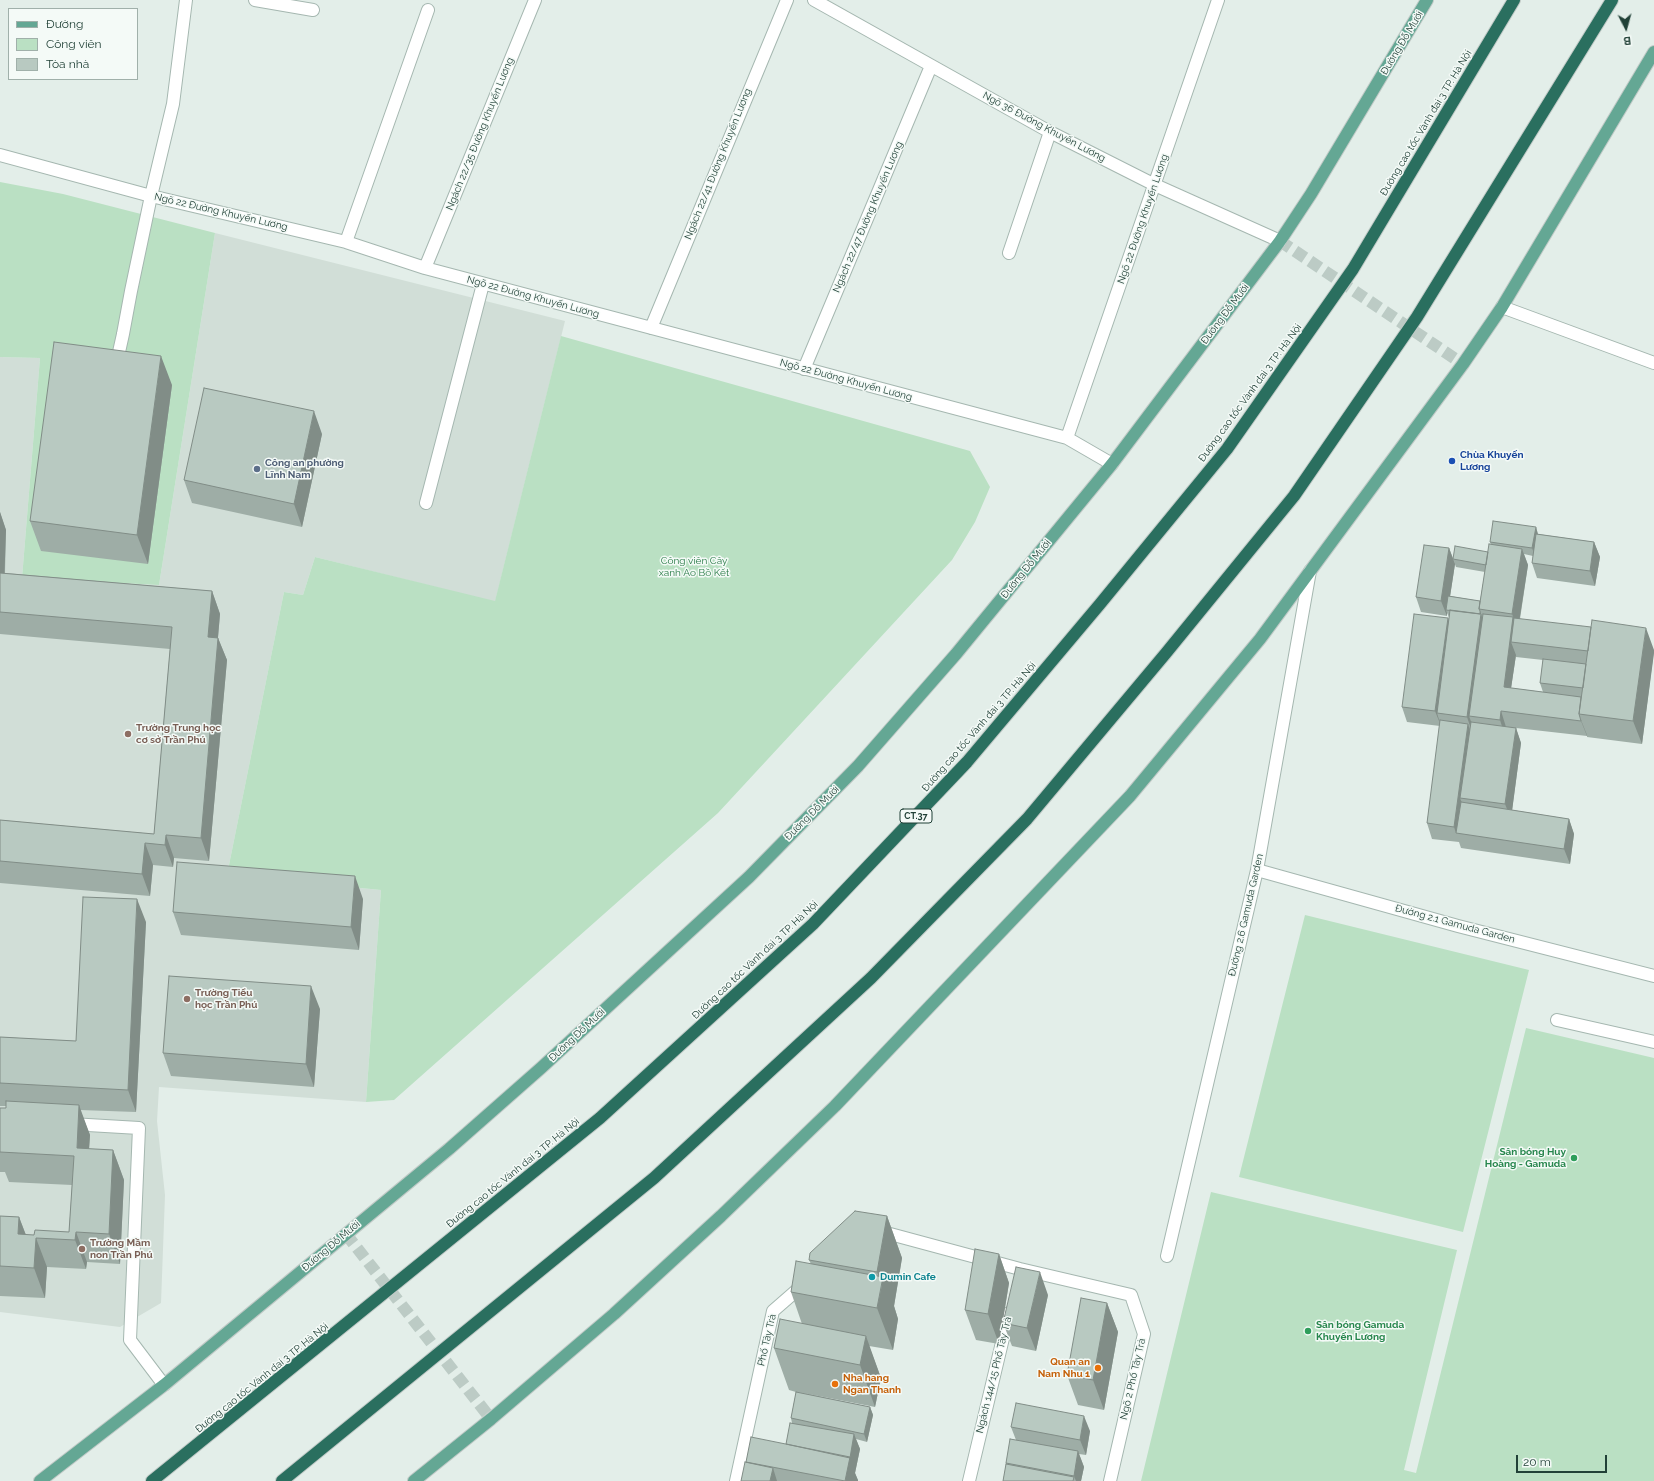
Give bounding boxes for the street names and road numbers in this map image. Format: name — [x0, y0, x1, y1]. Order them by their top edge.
street label: Đường Đỗ Mười — [1378, 9, 1426, 77]
street label: Đường cao tốc Vành đai 3 TP. Hà Nội — [1378, 48, 1474, 198]
street label: Ngách 22/35 Đường Khuyến Lương — [444, 56, 516, 212]
street label: Ngách 22/41 Đường Khuyến Lương — [682, 87, 754, 241]
street label: Ngõ 36 Đường Khuyến Lương — [980, 89, 1108, 165]
street label: Ngách 22/47 Đường Khuyến Lương — [831, 140, 905, 294]
street label: Ngõ 22 Đường Khuyến Lương — [1115, 152, 1171, 286]
street label: Ngõ 22 Đường Khuyến Lương — [153, 191, 289, 233]
street label: Ngõ 22 Đường Khuyến Lương — [465, 274, 601, 320]
street label: Đường Đỗ Mười — [1198, 282, 1252, 346]
street label: Đường cao tốc Vành đai 3 TP. Hà Nội — [1196, 322, 1304, 464]
street label: Ngõ 22 Đường Khuyến Lương — [778, 357, 914, 403]
street label: Đường Đỗ Mười — [999, 537, 1053, 601]
street label: Đường cao tốc Vành đai 3 TP. Hà Nội — [919, 660, 1039, 794]
street label: Đường Đỗ Mười — [782, 783, 842, 843]
road number: CT.37 — [900, 809, 932, 823]
street label: Đường 2.6 Gamuda Garden — [1226, 853, 1266, 977]
street label: Đường cao tốc Vành đai 3 TP. Hà Nội — [690, 898, 820, 1022]
street label: Đường 2.1 Gamuda Garden — [1394, 902, 1516, 946]
street label: Đường Đỗ Mười — [547, 1006, 607, 1064]
street label: Đường cao tốc Vành đai 3 TP. Hà Nội — [444, 1116, 582, 1230]
street label: Đường Đỗ Mười — [299, 1218, 363, 1274]
street label: Phố Tây Trà — [755, 1313, 779, 1367]
street label: Ngách 144/15 Phố Tây Trà — [974, 1316, 1014, 1434]
street label: Đường cao tốc Vành đai 3 TP. Hà Nội — [193, 1321, 331, 1435]
street label: Ngõ 2 Phố Tây Trà — [1118, 1337, 1148, 1421]

